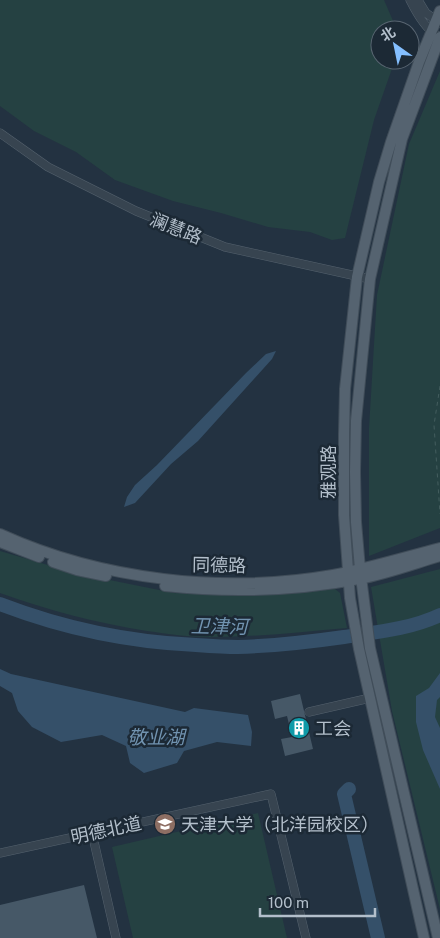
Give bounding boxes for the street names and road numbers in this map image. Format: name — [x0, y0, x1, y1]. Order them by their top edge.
street label: 澜慧路 — [147, 208, 205, 248]
street label: 雅观路 — [318, 445, 339, 499]
street label: 同德路 — [192, 554, 246, 576]
street label: 明德北道 — [69, 812, 143, 848]

